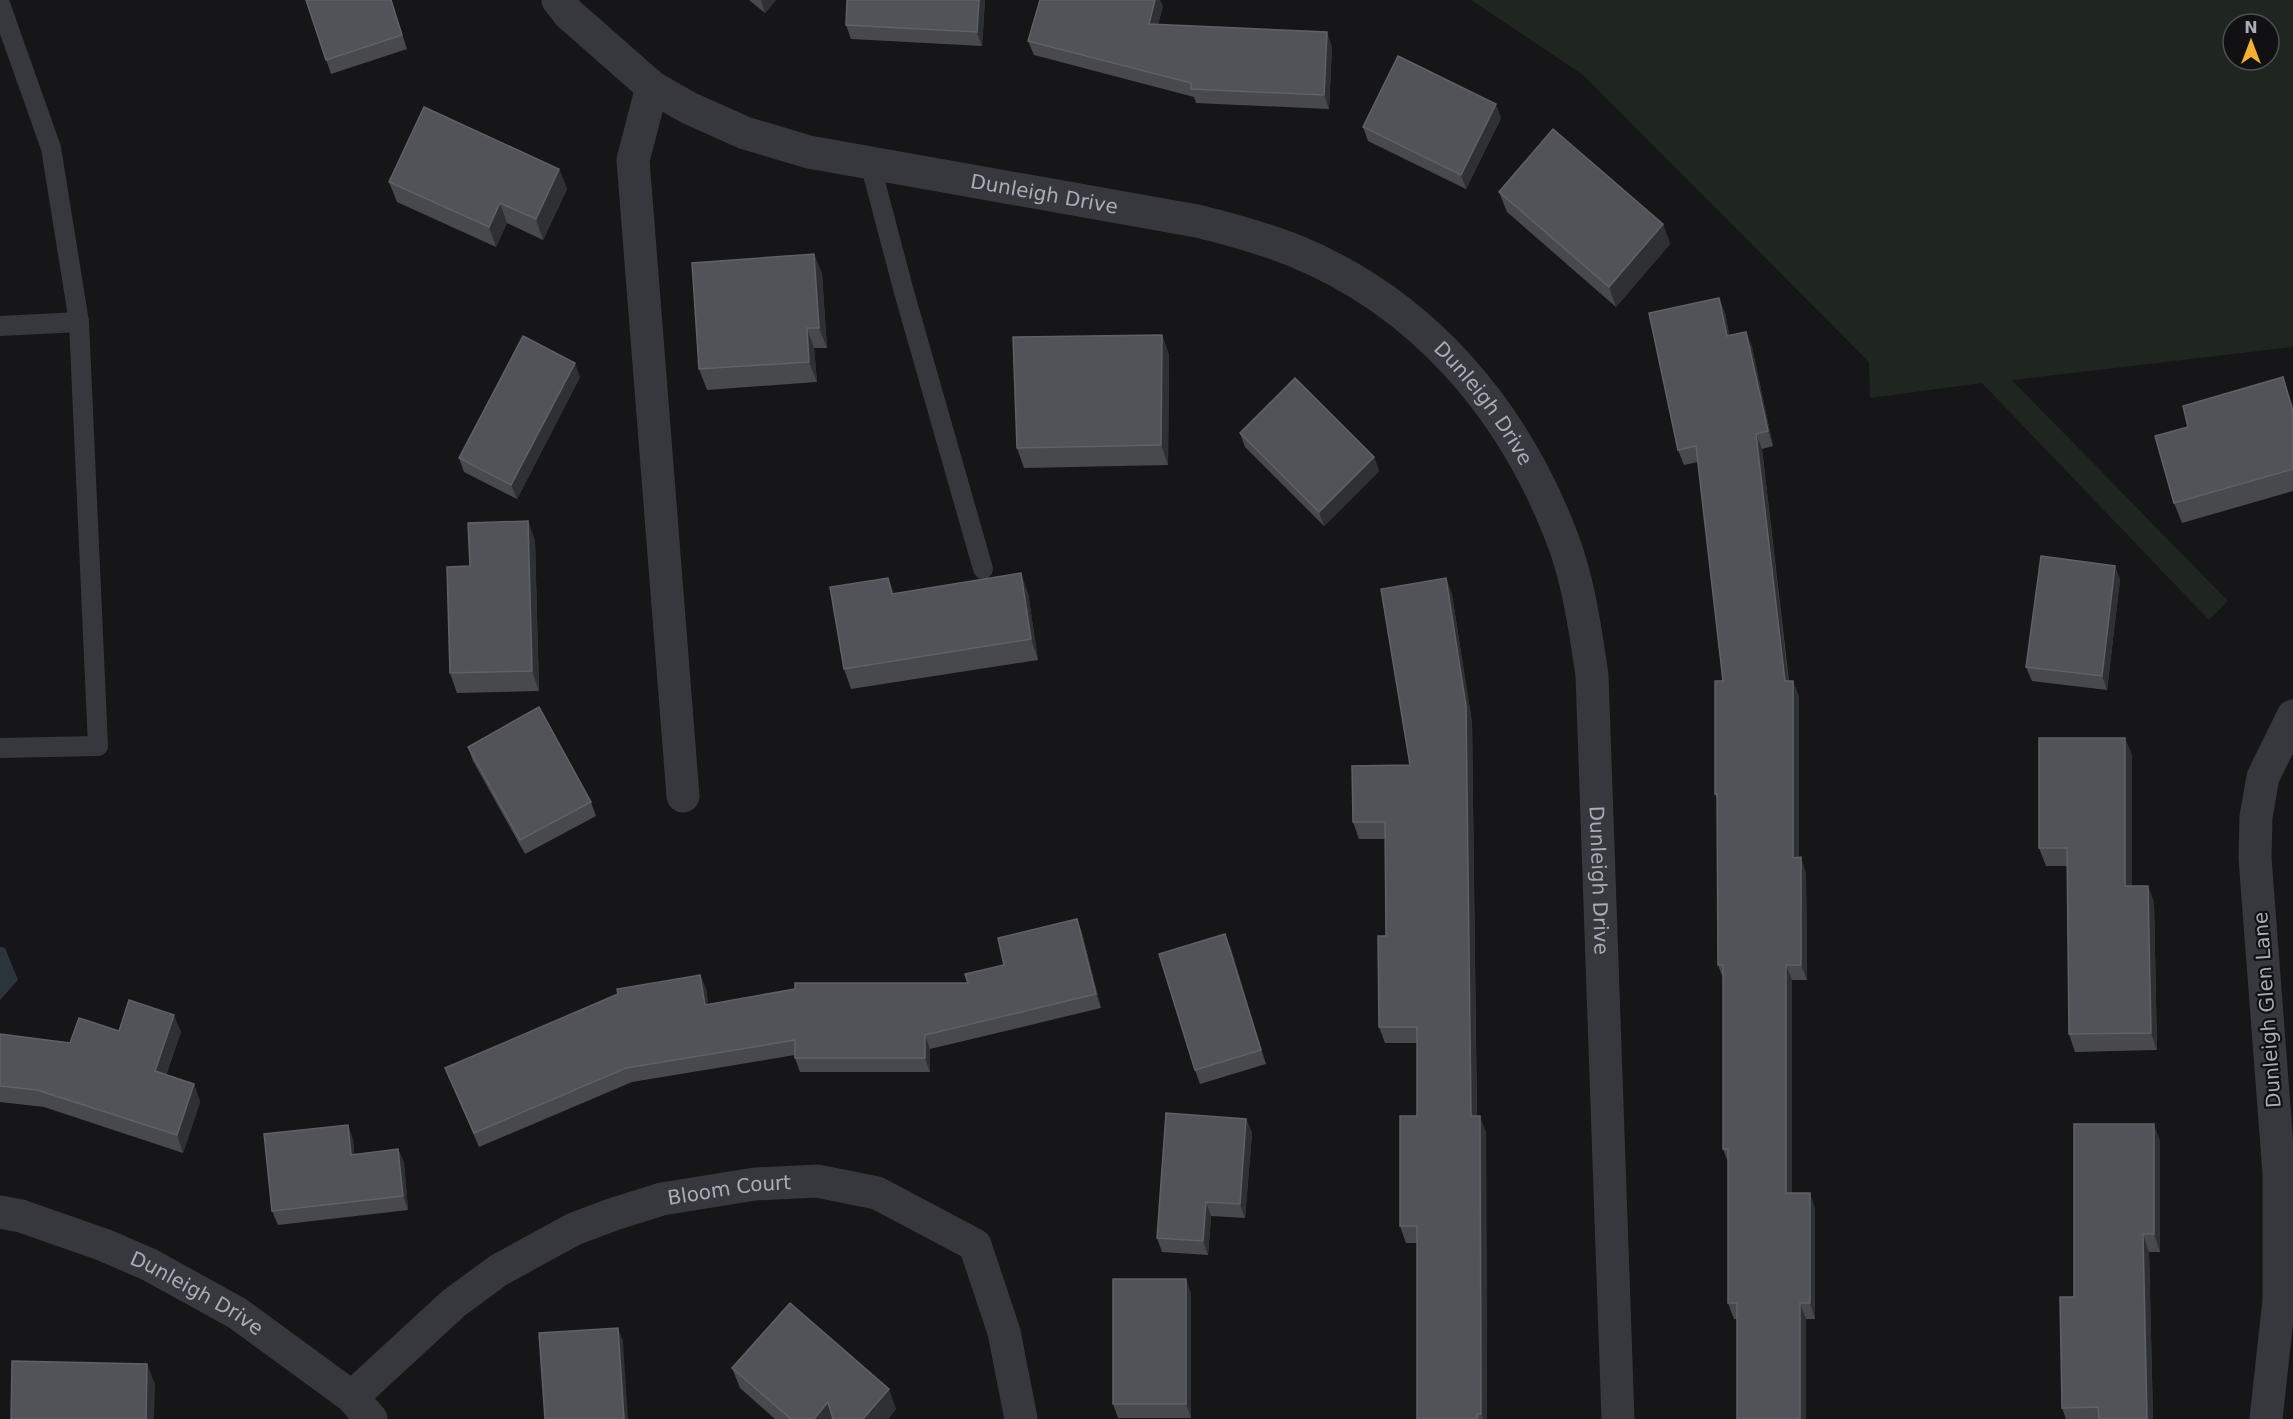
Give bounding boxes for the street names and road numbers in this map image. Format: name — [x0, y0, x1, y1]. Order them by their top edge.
street label: Dunleigh Drive — [969, 169, 1120, 219]
street label: Dunleigh Drive — [1429, 336, 1538, 469]
street label: Dunleigh Drive — [1585, 805, 1614, 955]
street label: Dunleigh Glen Lane — [2248, 911, 2286, 1109]
street label: Bloom Court — [666, 1170, 792, 1210]
street label: Dunleigh Drive — [127, 1246, 268, 1340]

